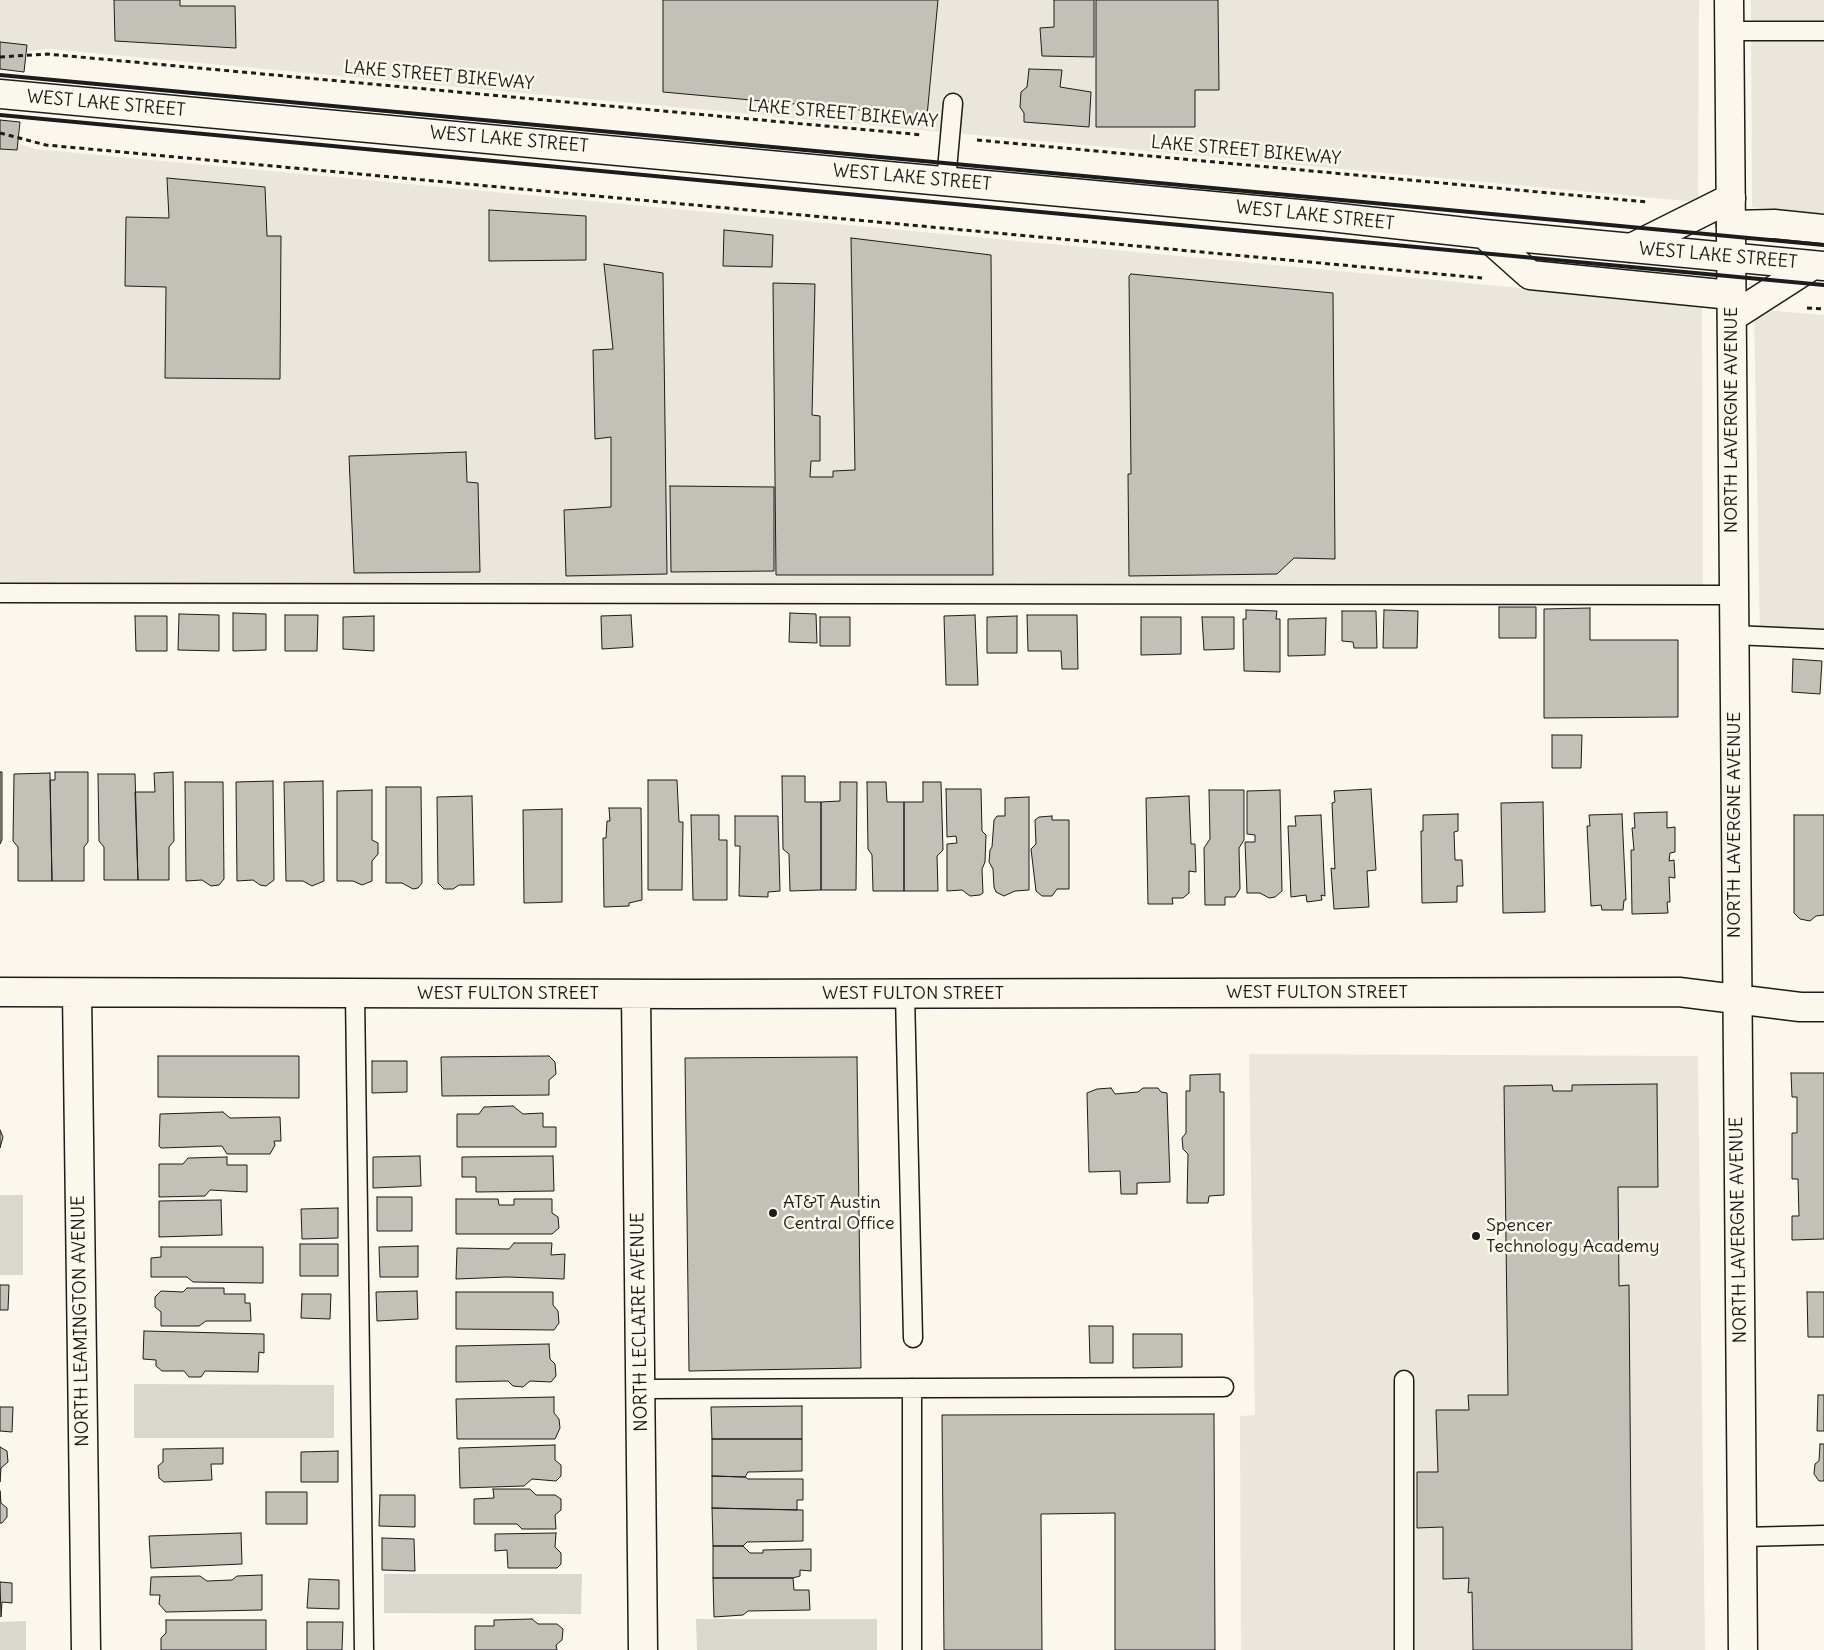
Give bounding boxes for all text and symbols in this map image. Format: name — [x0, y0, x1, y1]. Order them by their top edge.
street label: LAKE STREET BIKEWAY — [343, 57, 535, 95]
street label: WEST LAKE STREET — [26, 86, 186, 122]
street label: LAKE STREET BIKEWAY — [747, 95, 939, 133]
street label: WEST LAKE STREET — [429, 122, 589, 158]
street label: LAKE STREET BIKEWAY — [1150, 132, 1342, 170]
street label: WEST LAKE STREET — [832, 160, 992, 196]
street label: WEST LAKE STREET — [1235, 197, 1395, 235]
street label: WEST LAKE STREET — [1638, 238, 1798, 274]
street label: NORTH LAVERGNE AVENUE — [1721, 307, 1743, 533]
street label: NORTH LAVERGNE AVENUE — [1724, 712, 1746, 938]
street label: WEST FULTON STREET — [1226, 982, 1408, 1004]
street label: WEST FULTON STREET — [417, 983, 599, 1005]
street label: WEST FULTON STREET — [822, 983, 1004, 1005]
street label: NORTH LAVERGNE AVENUE — [1726, 1117, 1752, 1343]
place label: AT&T Austin Central Office — [783, 1192, 894, 1234]
street label: NORTH LEAMINGTON AVENUE — [68, 1195, 94, 1447]
marker: AT&T Austin Central Office — [767, 1207, 779, 1219]
street label: NORTH LECLAIRE AVENUE — [627, 1212, 653, 1432]
place label: Spencer Technology Academy — [1486, 1215, 1660, 1258]
marker: Spencer Technology Academy — [1470, 1230, 1482, 1242]

